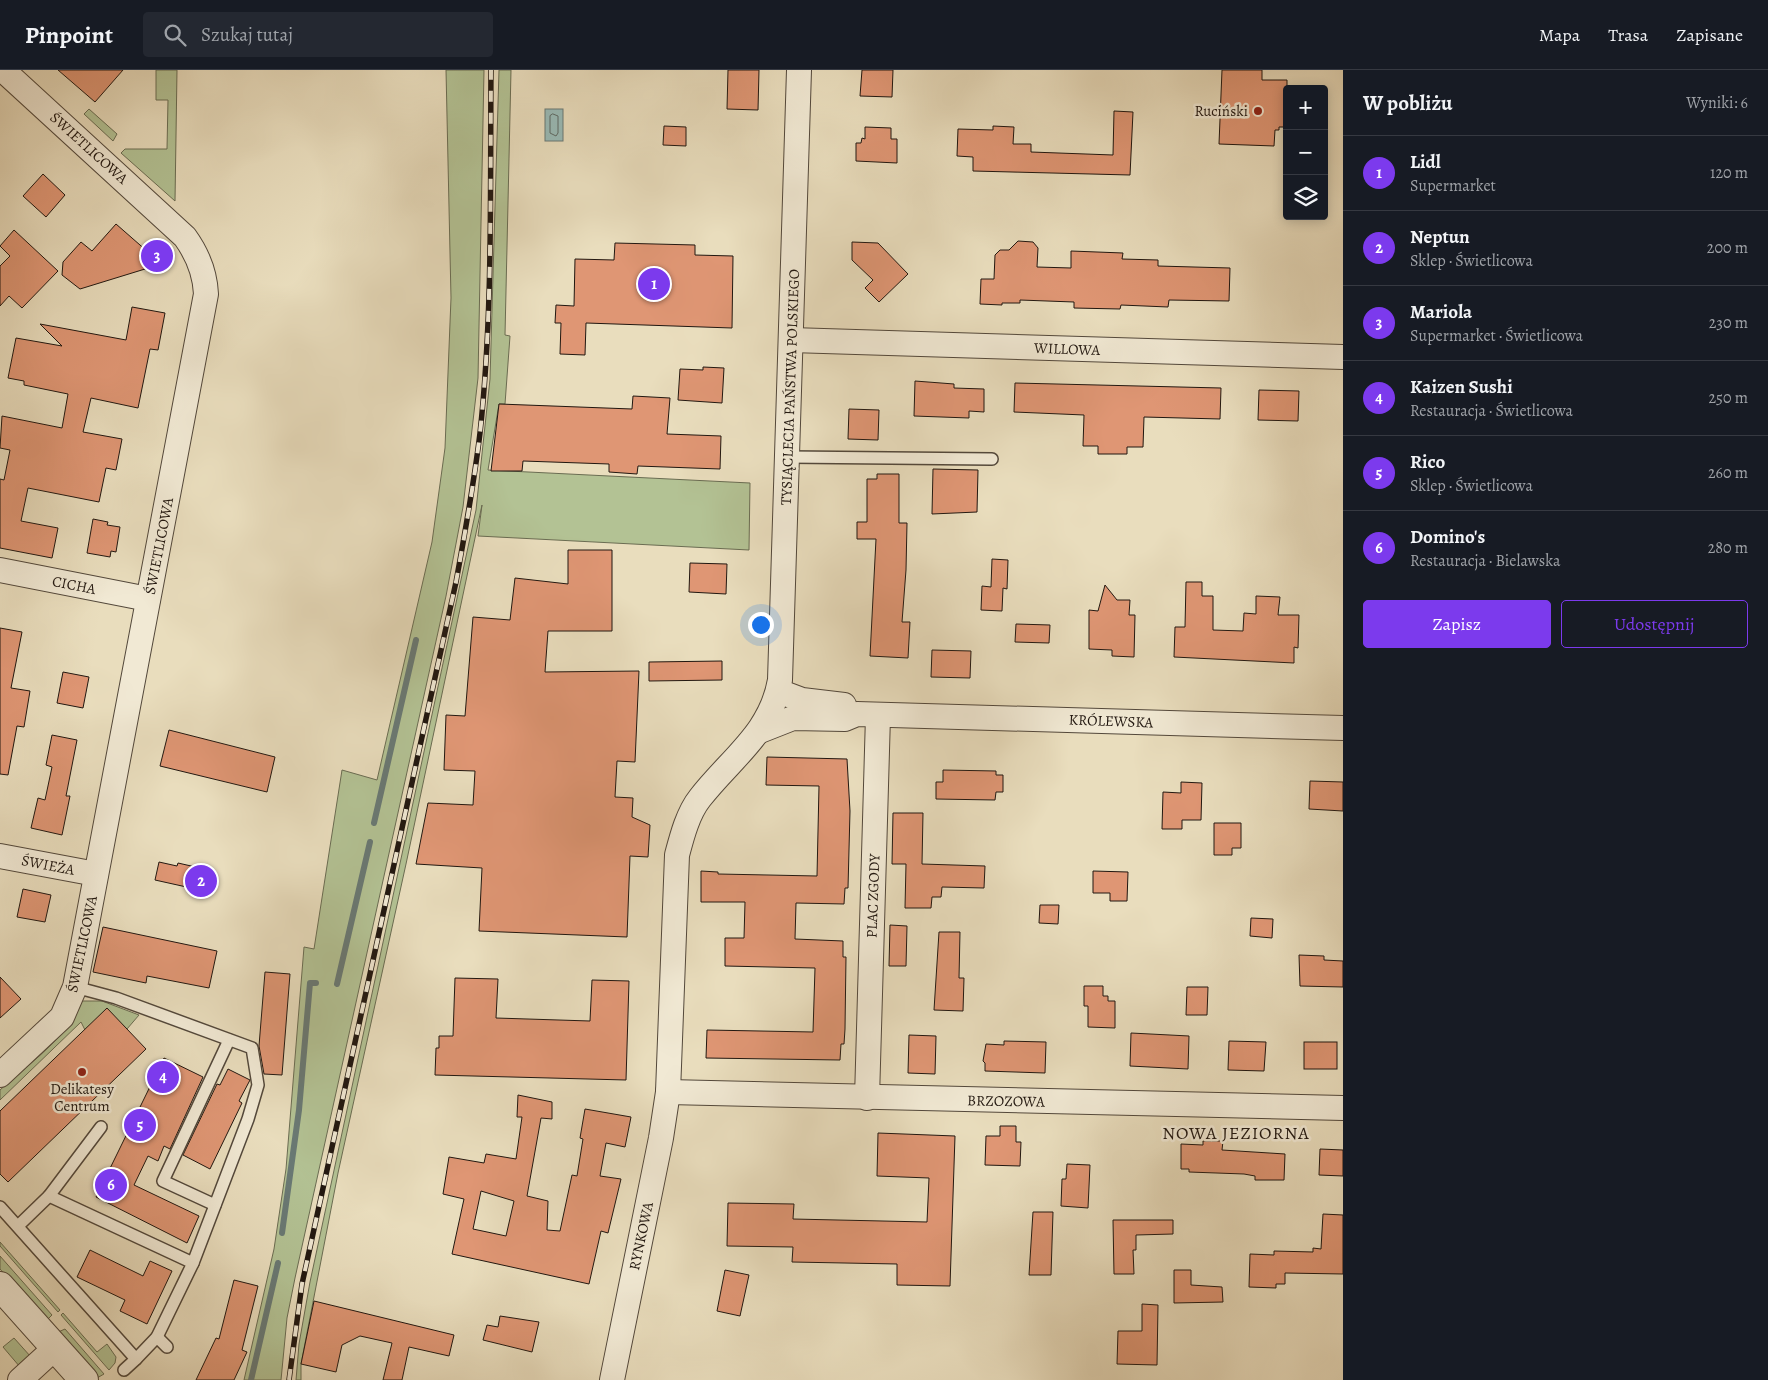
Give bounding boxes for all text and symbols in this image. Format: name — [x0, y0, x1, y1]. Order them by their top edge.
search box — [143, 12, 493, 57]
text: Pinpoint — [25, 19, 113, 51]
icon: search — [161, 21, 189, 49]
text: Szukaj tutaj — [201, 22, 293, 48]
text: Mapa — [1539, 23, 1580, 47]
text: Trasa — [1608, 23, 1648, 47]
text: Zapisane — [1676, 23, 1743, 47]
map controls — [1283, 85, 1328, 220]
button: + — [1283, 85, 1328, 130]
text: W pobliżu — [1363, 89, 1452, 117]
text: Wyniki: 6 — [1686, 92, 1748, 114]
place label: Ruciński — [1194, 101, 1248, 121]
marker: Ruciński — [1252, 105, 1264, 117]
street label: ŚWIETLICOWA — [46, 108, 132, 189]
button: − — [1283, 130, 1328, 175]
text: Lidl — [1410, 149, 1441, 175]
text: 1 — [1376, 162, 1382, 184]
text: 120 m — [1710, 162, 1748, 184]
button: layers — [1283, 175, 1328, 220]
text: Supermarket — [1410, 175, 1496, 197]
text: Neptun — [1410, 224, 1470, 250]
pin: 3 — [141, 237, 173, 275]
text: 2 — [1375, 237, 1383, 259]
text: 200 m — [1707, 237, 1748, 259]
text: Sklep · Świetlicowa — [1410, 250, 1533, 272]
pin: 1 — [638, 265, 670, 303]
street label: TYSIĄCLECIA PAŃSTWA POLSKIEGO — [776, 269, 804, 505]
text: Mariola — [1410, 299, 1472, 325]
text: 3 — [1376, 312, 1382, 334]
text: 230 m — [1709, 312, 1748, 334]
text: Supermarket · Świetlicowa — [1410, 325, 1583, 347]
street label: WILLOWA — [1032, 338, 1101, 360]
text: Kaizen Sushi — [1410, 374, 1513, 400]
text: 4 — [1375, 387, 1383, 409]
text: 250 m — [1709, 387, 1748, 409]
text: Restauracja · Świetlicowa — [1410, 400, 1573, 422]
text: Rico — [1410, 449, 1445, 475]
text: 5 — [1376, 462, 1382, 484]
text: 260 m — [1708, 462, 1748, 484]
text: Sklep · Świetlicowa — [1410, 475, 1533, 497]
street label: ŚWIETLICOWA — [140, 496, 178, 596]
text: Domino's — [1410, 524, 1485, 550]
text: 6 — [1375, 537, 1383, 559]
text: 280 m — [1708, 537, 1748, 559]
text: Restauracja · Bielawska — [1410, 550, 1560, 572]
street label: CICHA — [50, 571, 98, 599]
button: Zapisz — [1363, 600, 1551, 648]
button: Udostępnij — [1561, 600, 1748, 648]
your location — [748, 612, 774, 638]
street label: KRÓLEWSKA — [1068, 710, 1154, 732]
street label: ŚWIEŻA — [20, 850, 76, 880]
street label: PLAC ZGODY — [862, 853, 884, 939]
pin: 2 — [185, 862, 217, 900]
street label: ŚWIETLICOWA — [62, 894, 102, 994]
pin: 4 — [147, 1058, 179, 1096]
marker: Delikatesy Centrum — [76, 1066, 88, 1078]
place label: Delikatesy Centrum — [50, 1079, 114, 1116]
street label: BRZOZOWA — [967, 1090, 1045, 1112]
pin: 5 — [124, 1106, 156, 1144]
district label: NOWA JEZIORNA — [1162, 1121, 1310, 1145]
pin: 6 — [95, 1166, 127, 1204]
street label: RYNKOWA — [624, 1200, 658, 1272]

